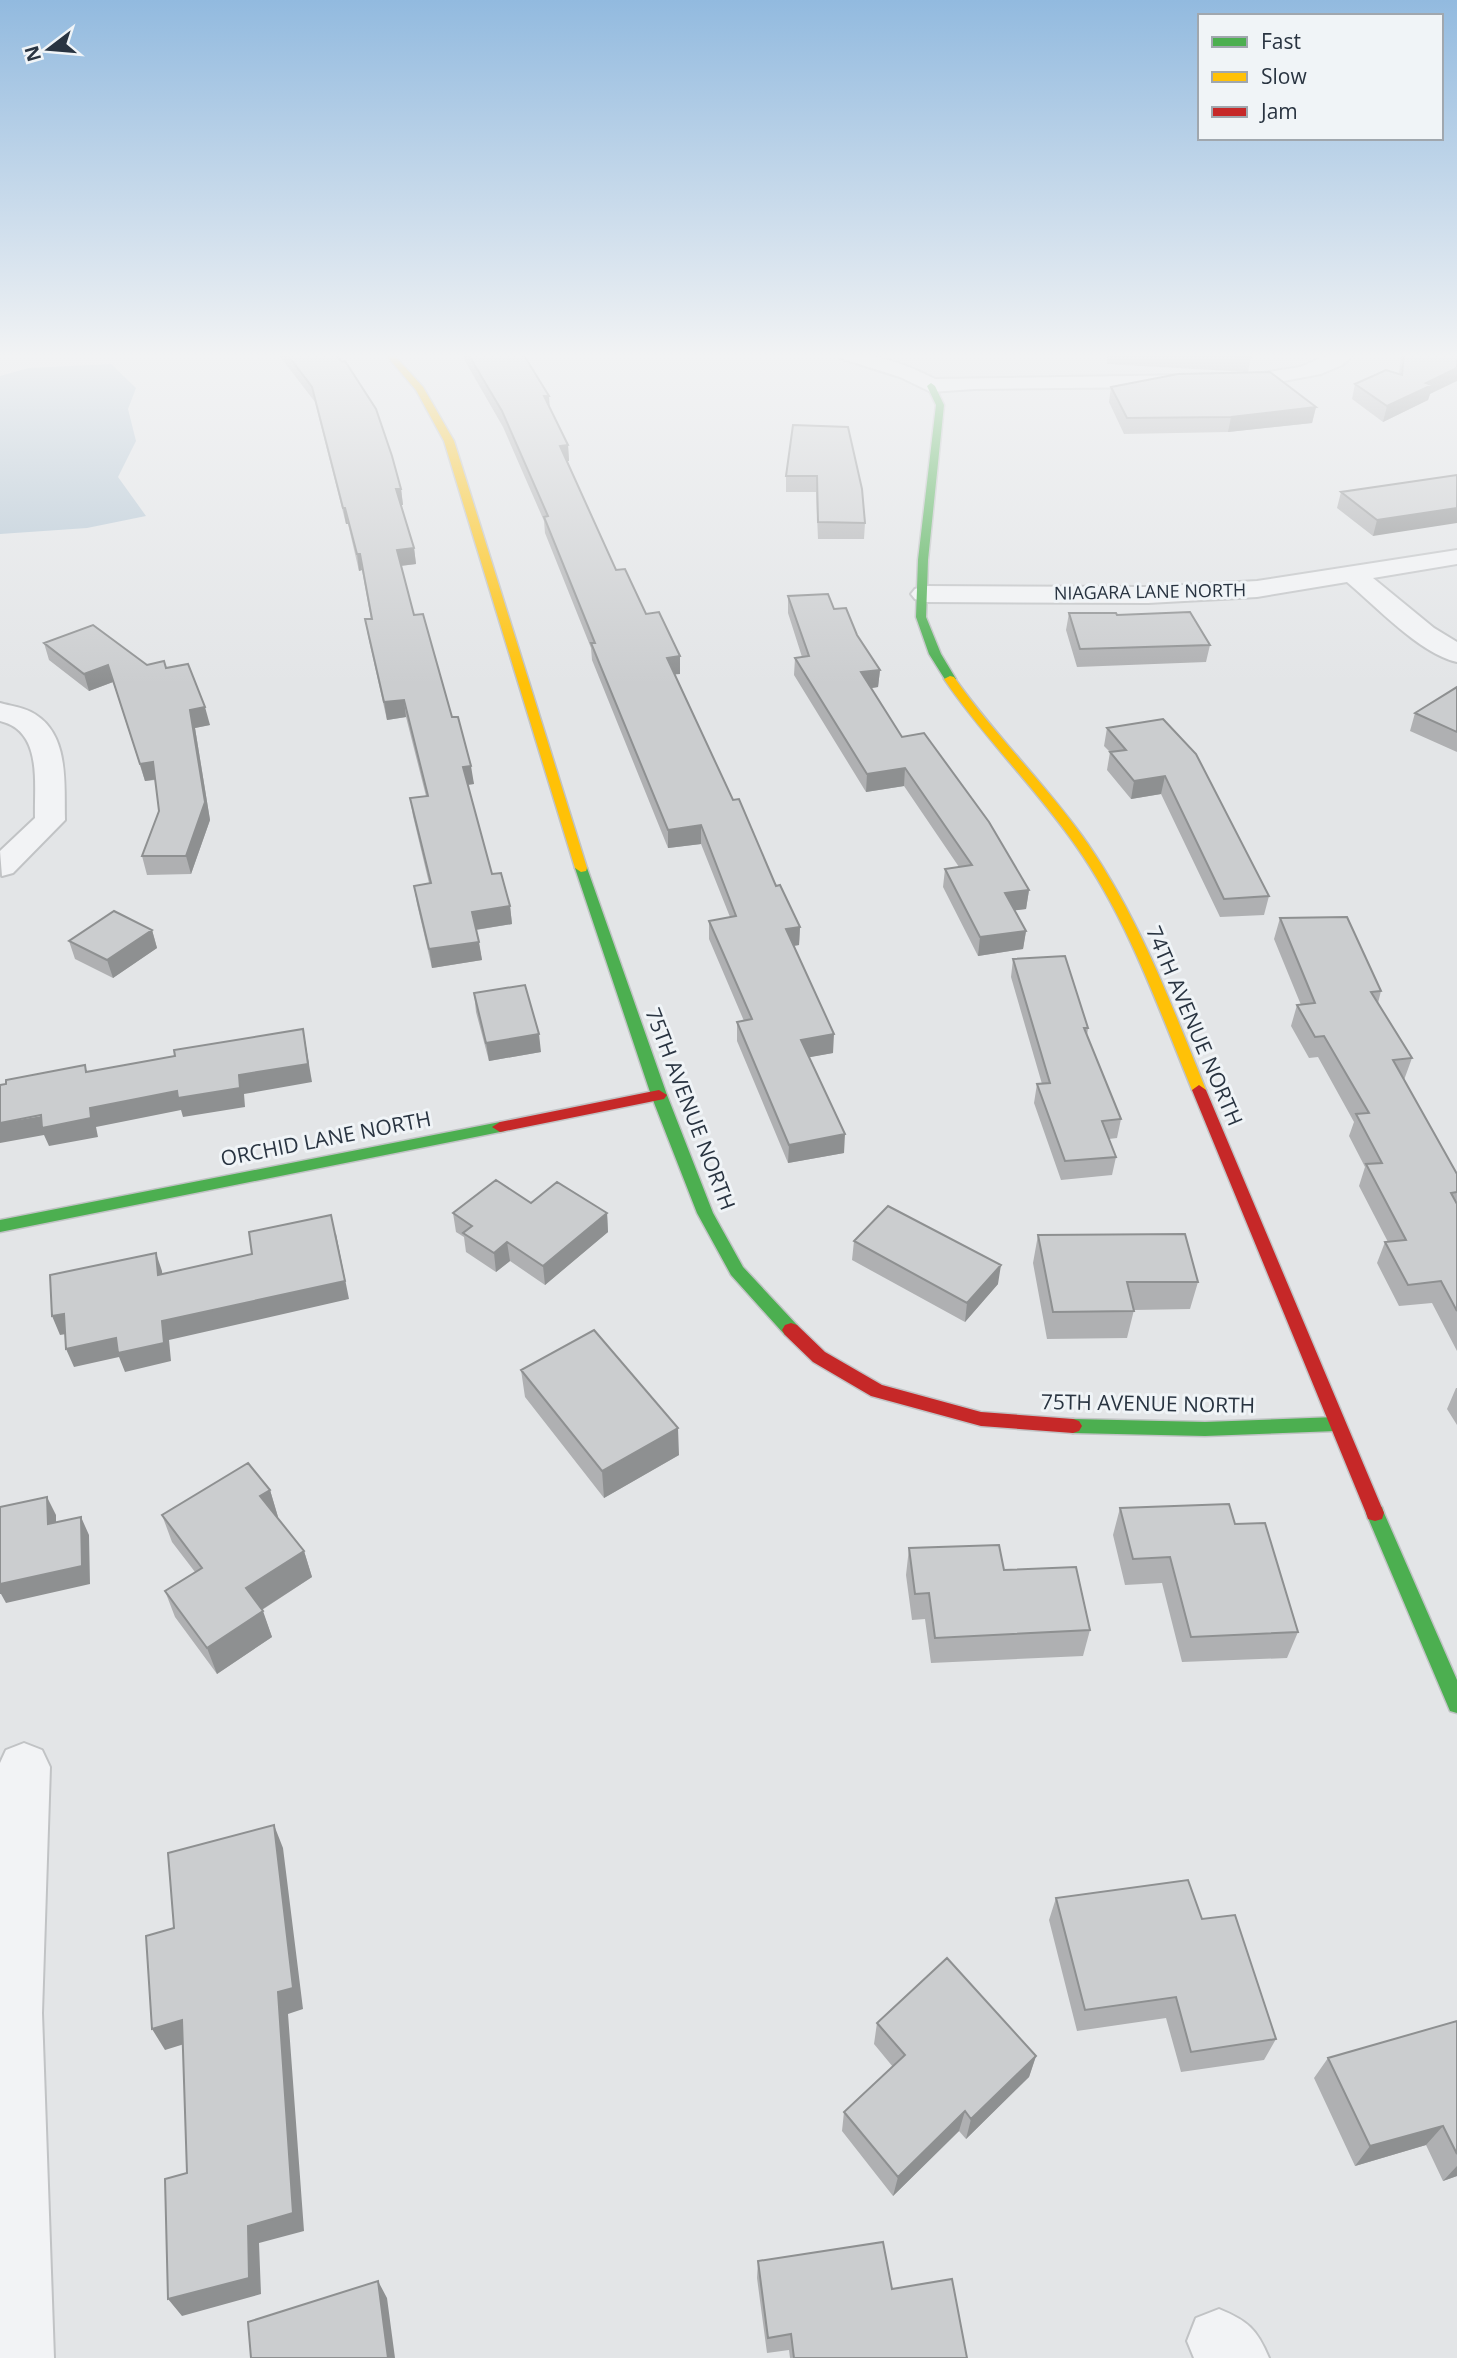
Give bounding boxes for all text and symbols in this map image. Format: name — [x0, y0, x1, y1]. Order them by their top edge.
north arrow — [14, 14, 84, 84]
legend — [1198, 14, 1443, 140]
text: Fast — [1261, 27, 1301, 55]
text: N — [18, 43, 47, 65]
text: Slow — [1261, 62, 1307, 90]
text: Jam — [1259, 97, 1298, 125]
street label: NIAGARA LANE NORTH — [1054, 577, 1246, 605]
street label: 74TH AVENUE NORTH — [1140, 921, 1250, 1130]
street label: 75TH AVENUE NORTH — [639, 1004, 742, 1214]
street label: ORCHID LANE NORTH — [218, 1104, 433, 1172]
street label: 75TH AVENUE NORTH — [1041, 1387, 1255, 1419]

